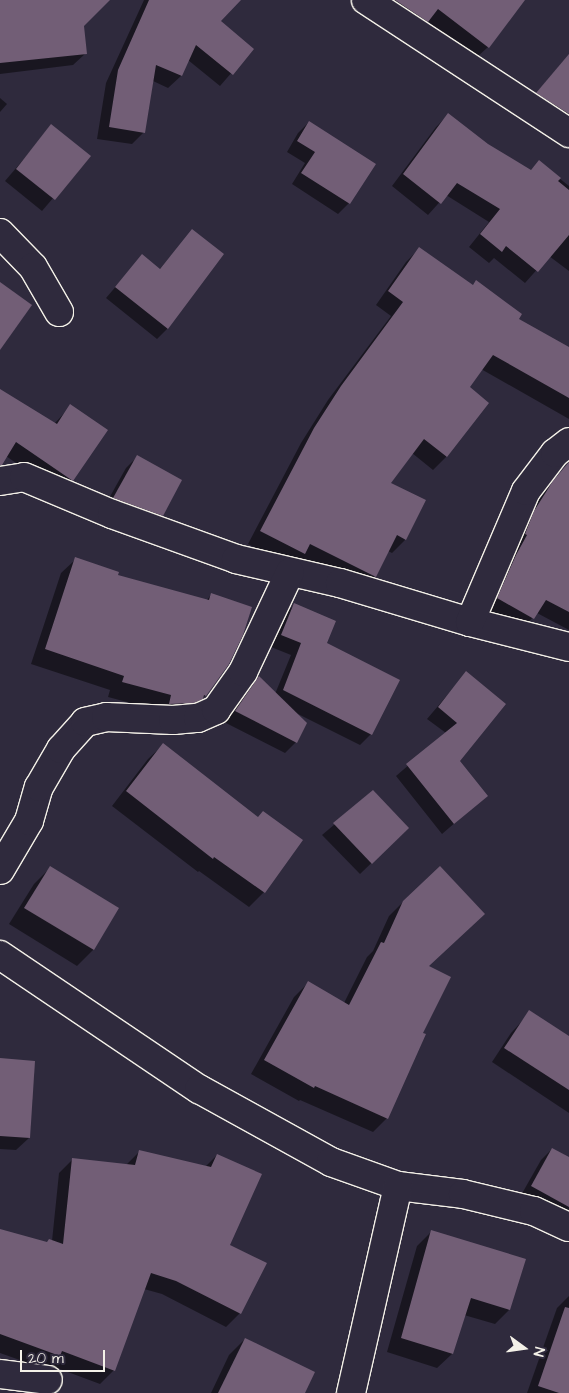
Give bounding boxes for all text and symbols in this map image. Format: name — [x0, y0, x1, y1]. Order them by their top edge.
north arrow — [499, 1323, 549, 1373]
scale bar — [22, 1340, 108, 1372]
text: N — [528, 1345, 549, 1358]
text: 20 m — [28, 1348, 64, 1369]

